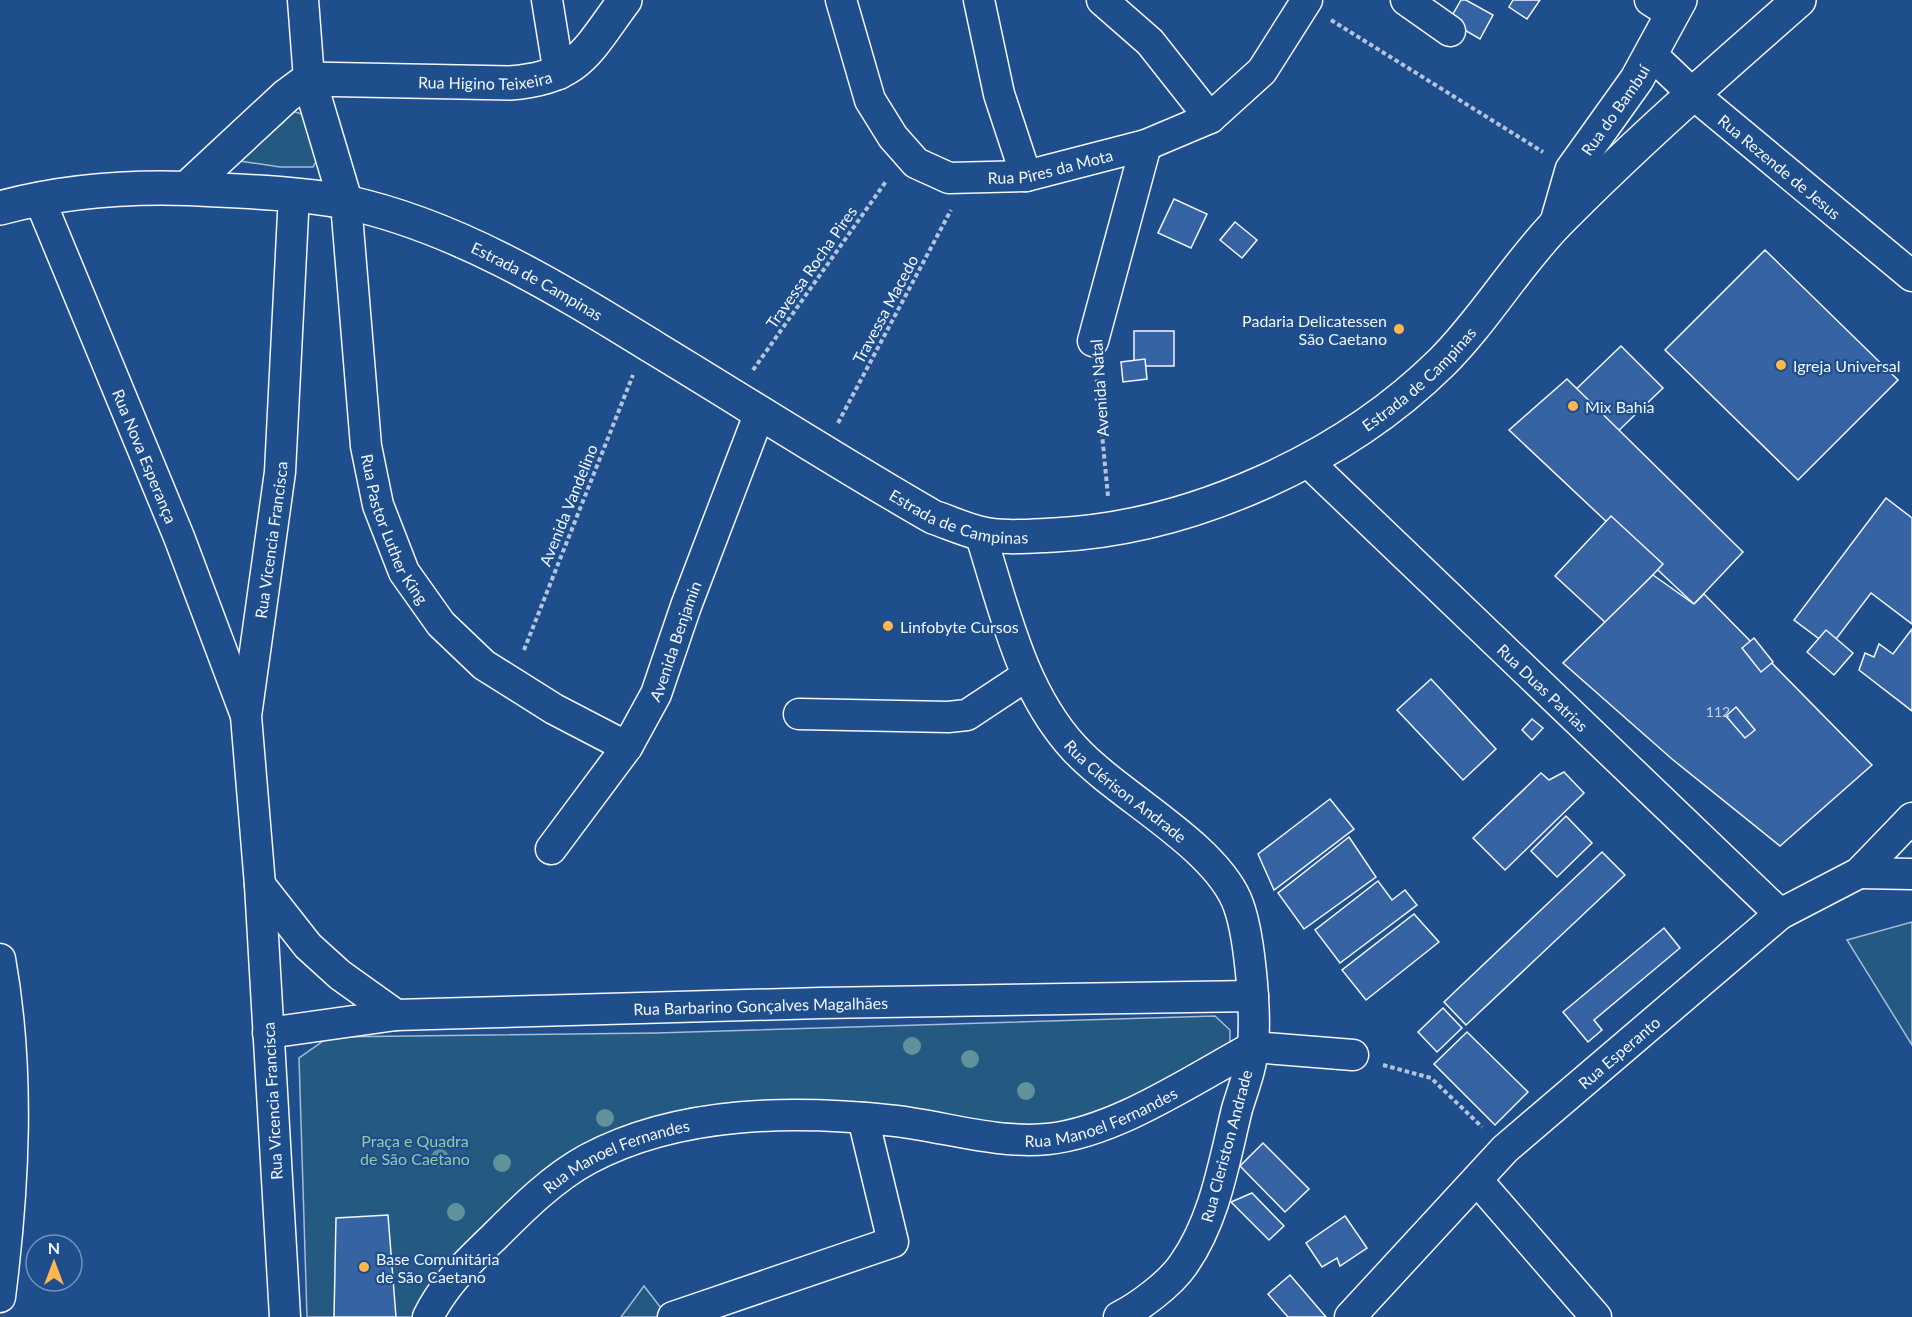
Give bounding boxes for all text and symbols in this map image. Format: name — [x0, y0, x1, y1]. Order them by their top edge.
street label: Rua do Bambuí — [1576, 60, 1653, 158]
street label: Rua Higino Teixeira — [418, 66, 554, 93]
street label: Rua Rezende de Jesus — [1715, 110, 1845, 223]
street label: Rua Pires da Mota — [987, 145, 1115, 186]
street label: Travessa Rocha Pires — [762, 202, 860, 332]
street label: Estrada de Campinas — [469, 237, 607, 324]
street label: Travessa Macedo — [848, 252, 922, 366]
place label: Padaria Delicatessen São Caetano — [1242, 311, 1387, 348]
marker: Padaria Delicatessen São Caetano — [1392, 322, 1406, 336]
street label: Estrada de Campinas — [1358, 323, 1479, 434]
street label: Avenida Natal — [1086, 339, 1112, 437]
place label: Igreja Universal — [1793, 356, 1901, 375]
marker: Igreja Universal — [1774, 358, 1788, 372]
street label: Rua Nova Esperança — [109, 386, 182, 526]
place label: Mix Bahia — [1585, 397, 1655, 416]
marker: Mix Bahia — [1566, 399, 1580, 413]
street label: Avenida Vandelino — [535, 441, 601, 569]
street label: Rua Pastor Luther King — [358, 452, 433, 607]
street label: Rua Vicencia Francisca — [250, 461, 290, 620]
street label: Estrada de Campinas — [886, 484, 1029, 546]
street label: Avenida Benjamin — [645, 578, 704, 704]
place label: Linfobyte Cursos — [900, 617, 1019, 636]
marker: Linfobyte Cursos — [881, 619, 895, 633]
street label: Rua Duas Patrias — [1494, 639, 1592, 735]
house number: 112 — [1706, 703, 1730, 720]
street label: Rua Clérison Andrade — [1061, 735, 1191, 846]
street label: Rua Barbarino Gonçalves Magalhães — [633, 992, 888, 1018]
street label: Rua Esperanto — [1574, 1012, 1663, 1092]
street label: Rua Vicencia Francisca — [258, 1022, 286, 1180]
street label: Rua Cleriston Andrade — [1196, 1068, 1256, 1224]
street label: Rua Manoel Fernandes — [1024, 1083, 1180, 1149]
street label: Rua Manoel Fernandes — [539, 1115, 691, 1197]
park label: Praça e Quadra de São Caetano — [360, 1131, 470, 1168]
north arrow — [24, 1233, 84, 1293]
text: N — [48, 1238, 60, 1257]
place label: Base Comunitária de São Caetano — [376, 1249, 499, 1286]
marker: Base Comunitária de São Caetano — [357, 1260, 371, 1274]

